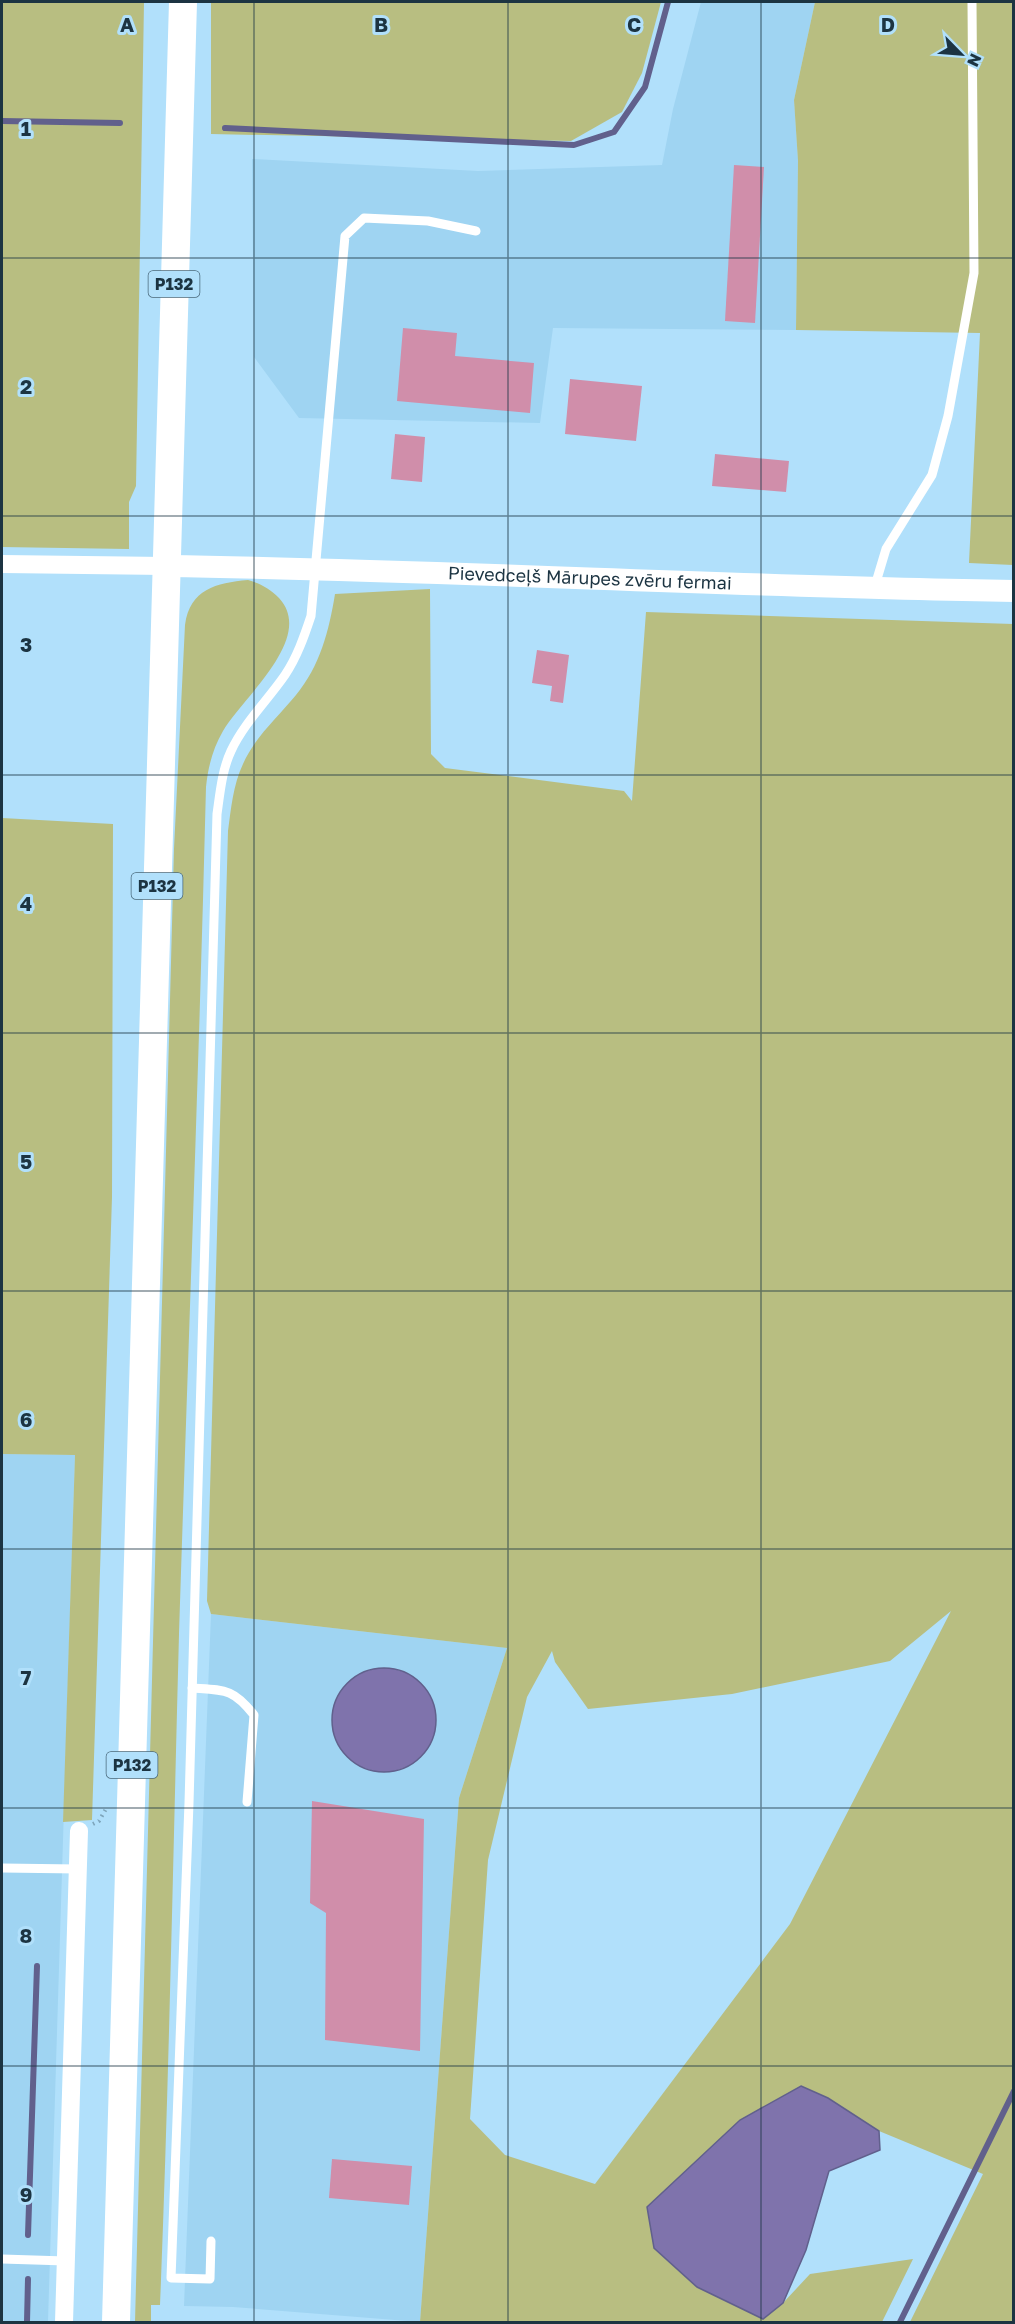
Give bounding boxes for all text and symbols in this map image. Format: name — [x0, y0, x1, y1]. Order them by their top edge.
text: A — [120, 12, 134, 36]
text: B — [374, 12, 388, 36]
text: C — [627, 12, 641, 36]
text: D — [881, 12, 895, 36]
north arrow — [931, 24, 991, 84]
text: N — [963, 51, 986, 70]
text: 1 — [21, 116, 31, 140]
road number: P132 — [148, 271, 200, 297]
text: 2 — [20, 374, 32, 398]
street label: Pievedceļš Mārupes zvēru fermai — [448, 561, 732, 594]
text: 3 — [20, 632, 32, 656]
road number: P132 — [132, 873, 182, 899]
text: 4 — [20, 891, 32, 915]
text: 5 — [20, 1149, 32, 1173]
text: 6 — [20, 1407, 32, 1431]
text: 7 — [21, 1665, 32, 1689]
road number: P132 — [106, 1752, 158, 1778]
text: 8 — [20, 1923, 32, 1947]
text: 9 — [20, 2182, 32, 2206]

